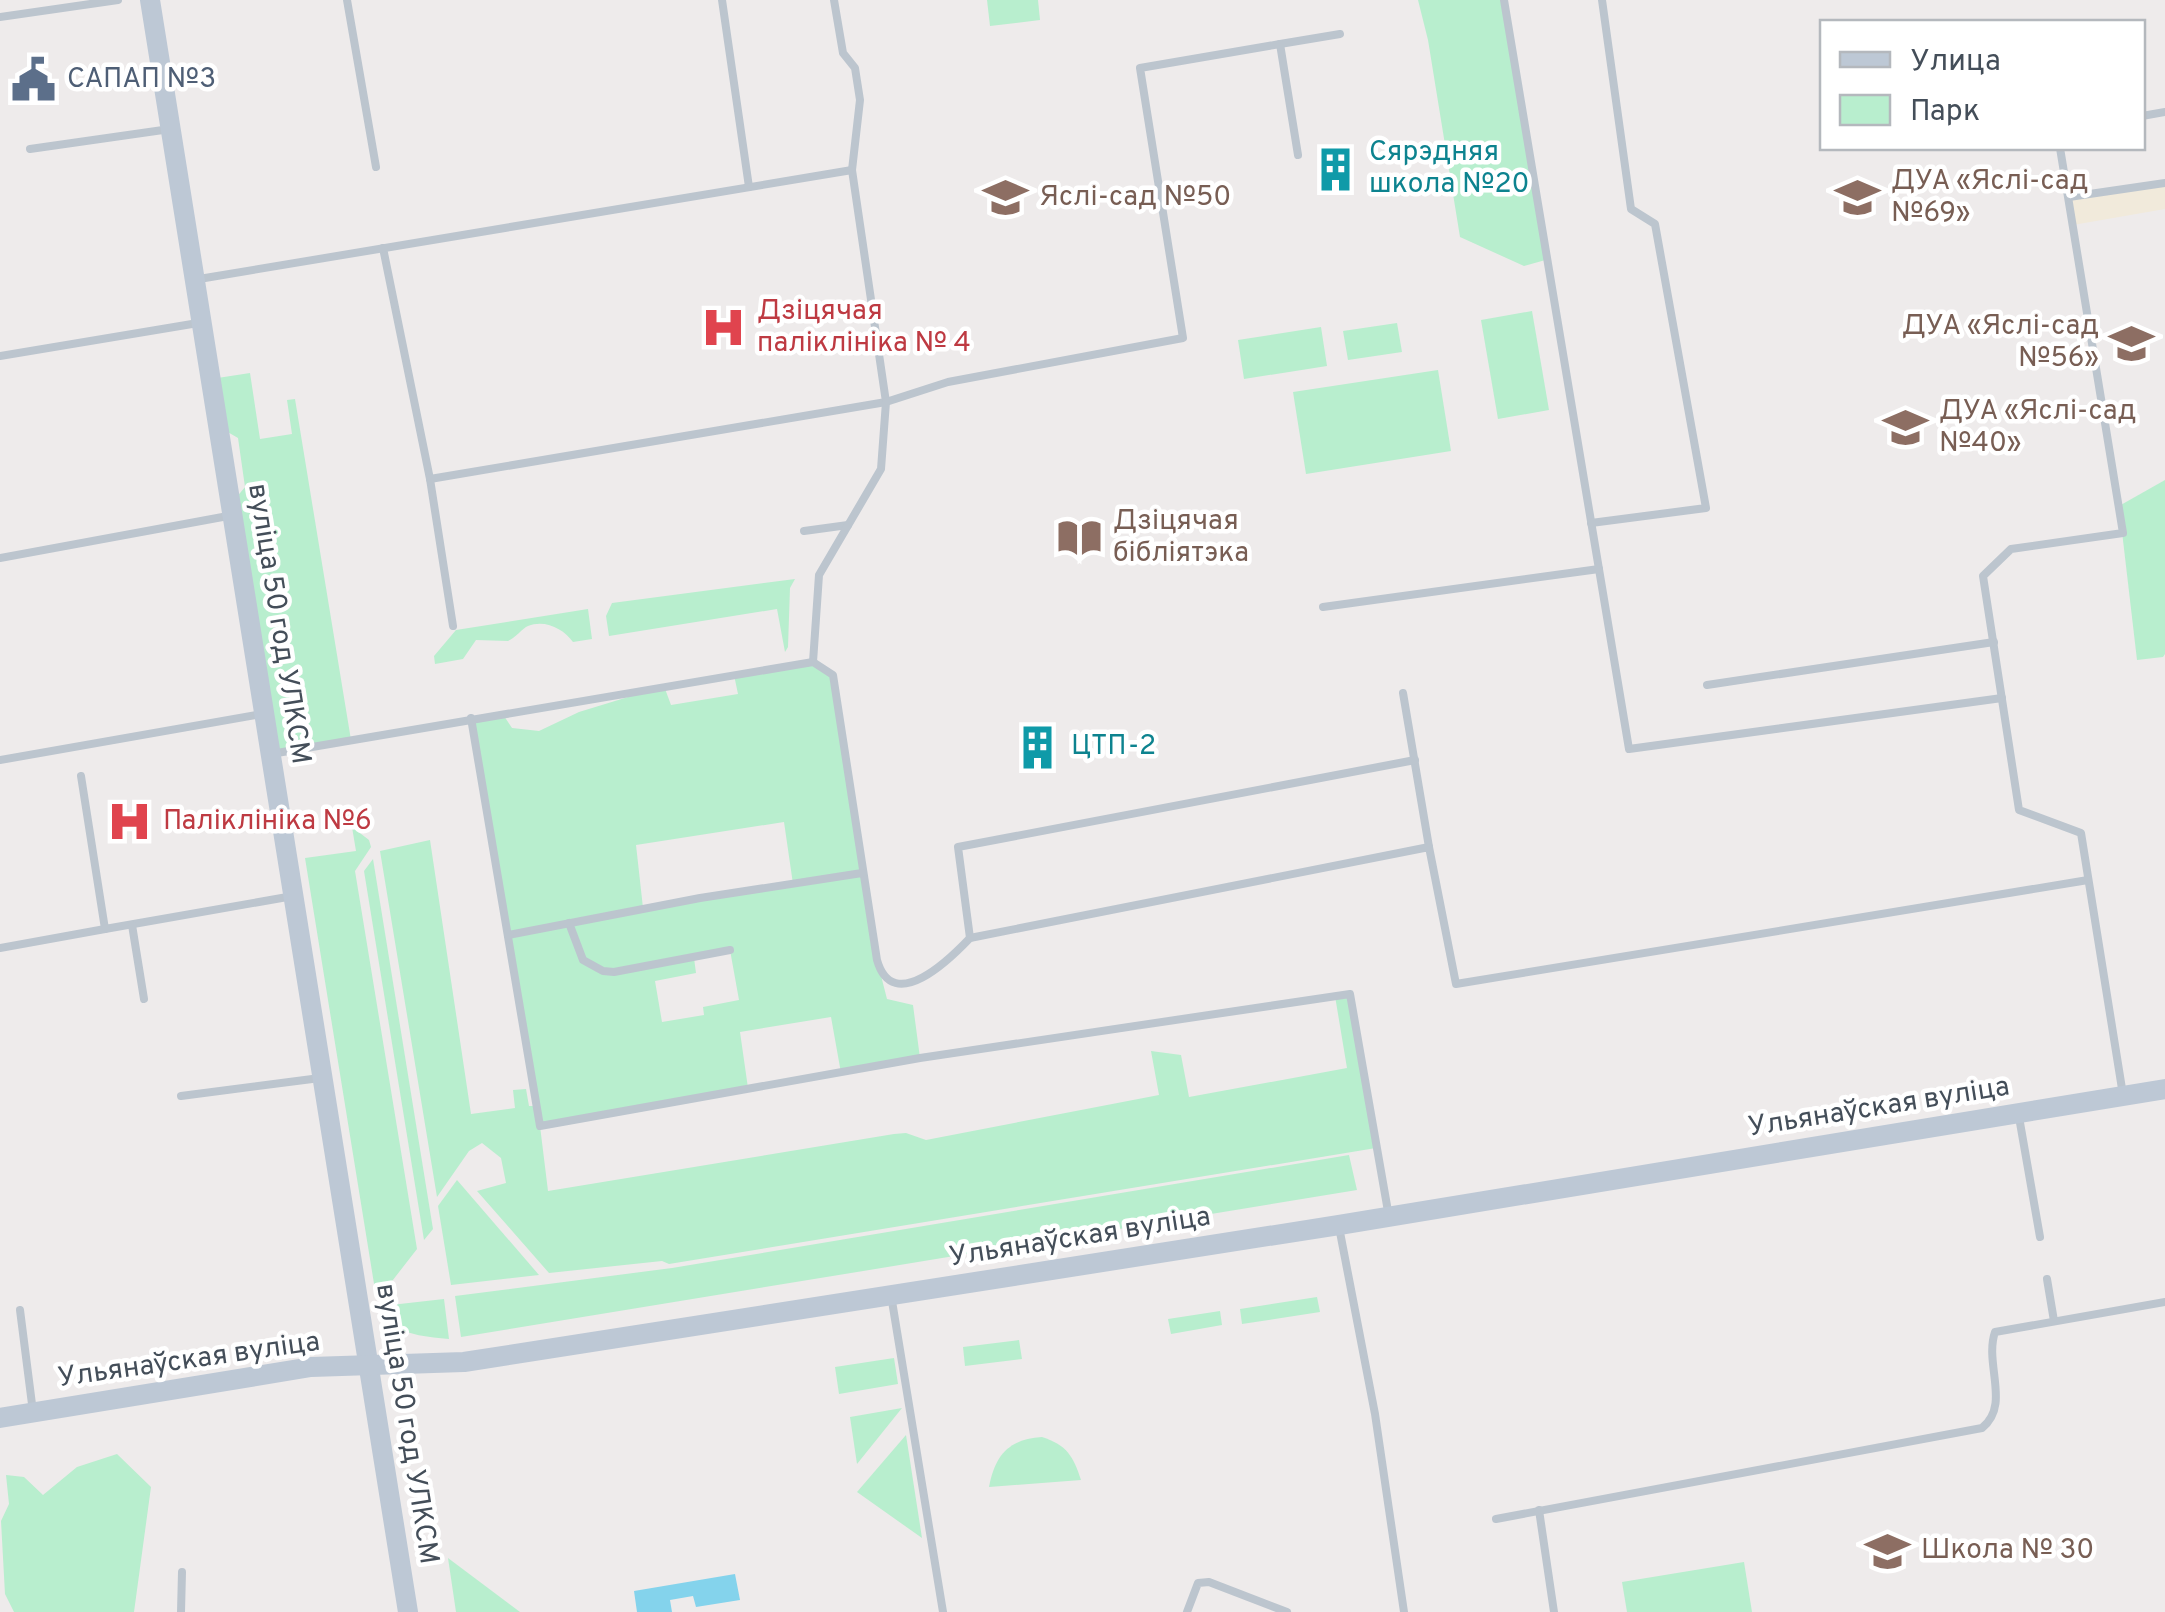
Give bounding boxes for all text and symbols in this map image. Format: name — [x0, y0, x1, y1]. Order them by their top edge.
legend — [1820, 20, 2145, 150]
text: Улица — [1910, 44, 2001, 81]
public building icon: САПАП №3 — [10, 56, 58, 104]
place label: САПАП №3 — [67, 62, 216, 98]
text: Парк — [1910, 94, 1980, 131]
place label: Сярэдняя школа №20 — [1369, 135, 1530, 203]
building icon: Сярэдняя школа №20 — [1312, 145, 1360, 193]
place label: ДУА «Яслі-сад №69» — [1891, 164, 2088, 232]
school or university icon: Яслі-сад №50 — [982, 174, 1030, 222]
school or university icon: ДУА «Яслі-сад №69» — [1834, 174, 1882, 222]
place label: Яслі-сад №50 — [1039, 180, 1231, 216]
place label: Дзіцячая паліклініка № 4 — [757, 294, 971, 362]
hospital icon: Дзіцячая паліклініка № 4 — [700, 304, 748, 352]
place label: ДУА «Яслі-сад №56» — [1902, 309, 2099, 377]
school or university icon: ДУА «Яслі-сад №56» — [2108, 319, 2156, 367]
place label: ДУА «Яслі-сад №40» — [1939, 394, 2136, 462]
school or university icon: ДУА «Яслі-сад №40» — [1882, 404, 1930, 452]
street label: вуліца 50 год УЛКСМ — [238, 481, 318, 767]
place label: Дзіцячая бібліятэка — [1113, 504, 1249, 572]
library icon: Дзіцячая бібліятэка — [1056, 514, 1104, 562]
building icon: ЦТП-2 — [1014, 723, 1062, 771]
place label: ЦТП-2 — [1071, 729, 1156, 765]
hospital icon: Паліклініка №6 — [106, 798, 154, 846]
place label: Паліклініка №6 — [163, 804, 372, 840]
street label: Ульянаўская вуліца — [1746, 1070, 2012, 1146]
street label: Ульянаўская вуліца — [947, 1200, 1213, 1276]
street label: вуліца 50 год УЛКСМ — [366, 1281, 446, 1567]
street label: Ульянаўская вуліца — [56, 1325, 322, 1397]
school or university icon: Школа № 30 — [1864, 1527, 1912, 1575]
place label: Школа № 30 — [1921, 1533, 2094, 1569]

